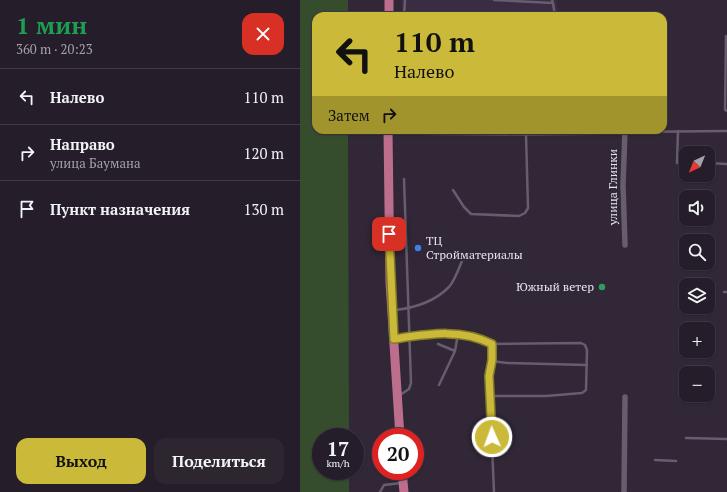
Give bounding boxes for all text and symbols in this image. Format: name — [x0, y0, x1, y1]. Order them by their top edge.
text: 1 мин — [16, 9, 87, 41]
button: close — [242, 13, 284, 55]
text: 110 m — [394, 23, 475, 60]
icon: left — [328, 28, 380, 80]
text: 360 m · 20:23 — [16, 40, 93, 58]
text: Налево — [394, 59, 454, 83]
icon: left — [16, 86, 38, 108]
text: Налево — [50, 87, 104, 107]
text: 110 m — [243, 87, 284, 107]
icon: right — [378, 104, 400, 126]
text: Затем — [328, 105, 370, 125]
text: Направо — [50, 134, 115, 154]
icon: right — [16, 142, 38, 164]
text: 120 m — [243, 143, 284, 163]
north arrow — [679, 146, 715, 182]
map controls — [679, 146, 715, 402]
street label: улица Глинки — [605, 149, 620, 226]
text: улица Баумана — [50, 154, 141, 172]
button: sound — [679, 190, 715, 226]
icon: arrive — [16, 198, 38, 220]
text: Пункт назначения — [50, 199, 190, 219]
text: 130 m — [243, 199, 284, 219]
pin — [372, 217, 406, 251]
icon: arrive — [378, 223, 400, 245]
place label: ТЦ Стройматериалы — [426, 233, 523, 262]
button: search — [679, 234, 715, 270]
marker: ТЦ Стройматериалы — [413, 243, 423, 253]
button: layers — [679, 278, 715, 314]
place label: Южный ветер — [516, 279, 594, 294]
marker: Южный ветер — [597, 282, 607, 292]
button: + — [679, 322, 715, 358]
button: − — [679, 366, 715, 402]
position arrow — [471, 416, 513, 458]
speed limit sign: 20 — [372, 428, 424, 480]
text: 17 — [327, 435, 349, 462]
button: Выход — [16, 438, 146, 484]
button: Поделиться — [154, 438, 284, 484]
text: km/h — [326, 457, 350, 470]

